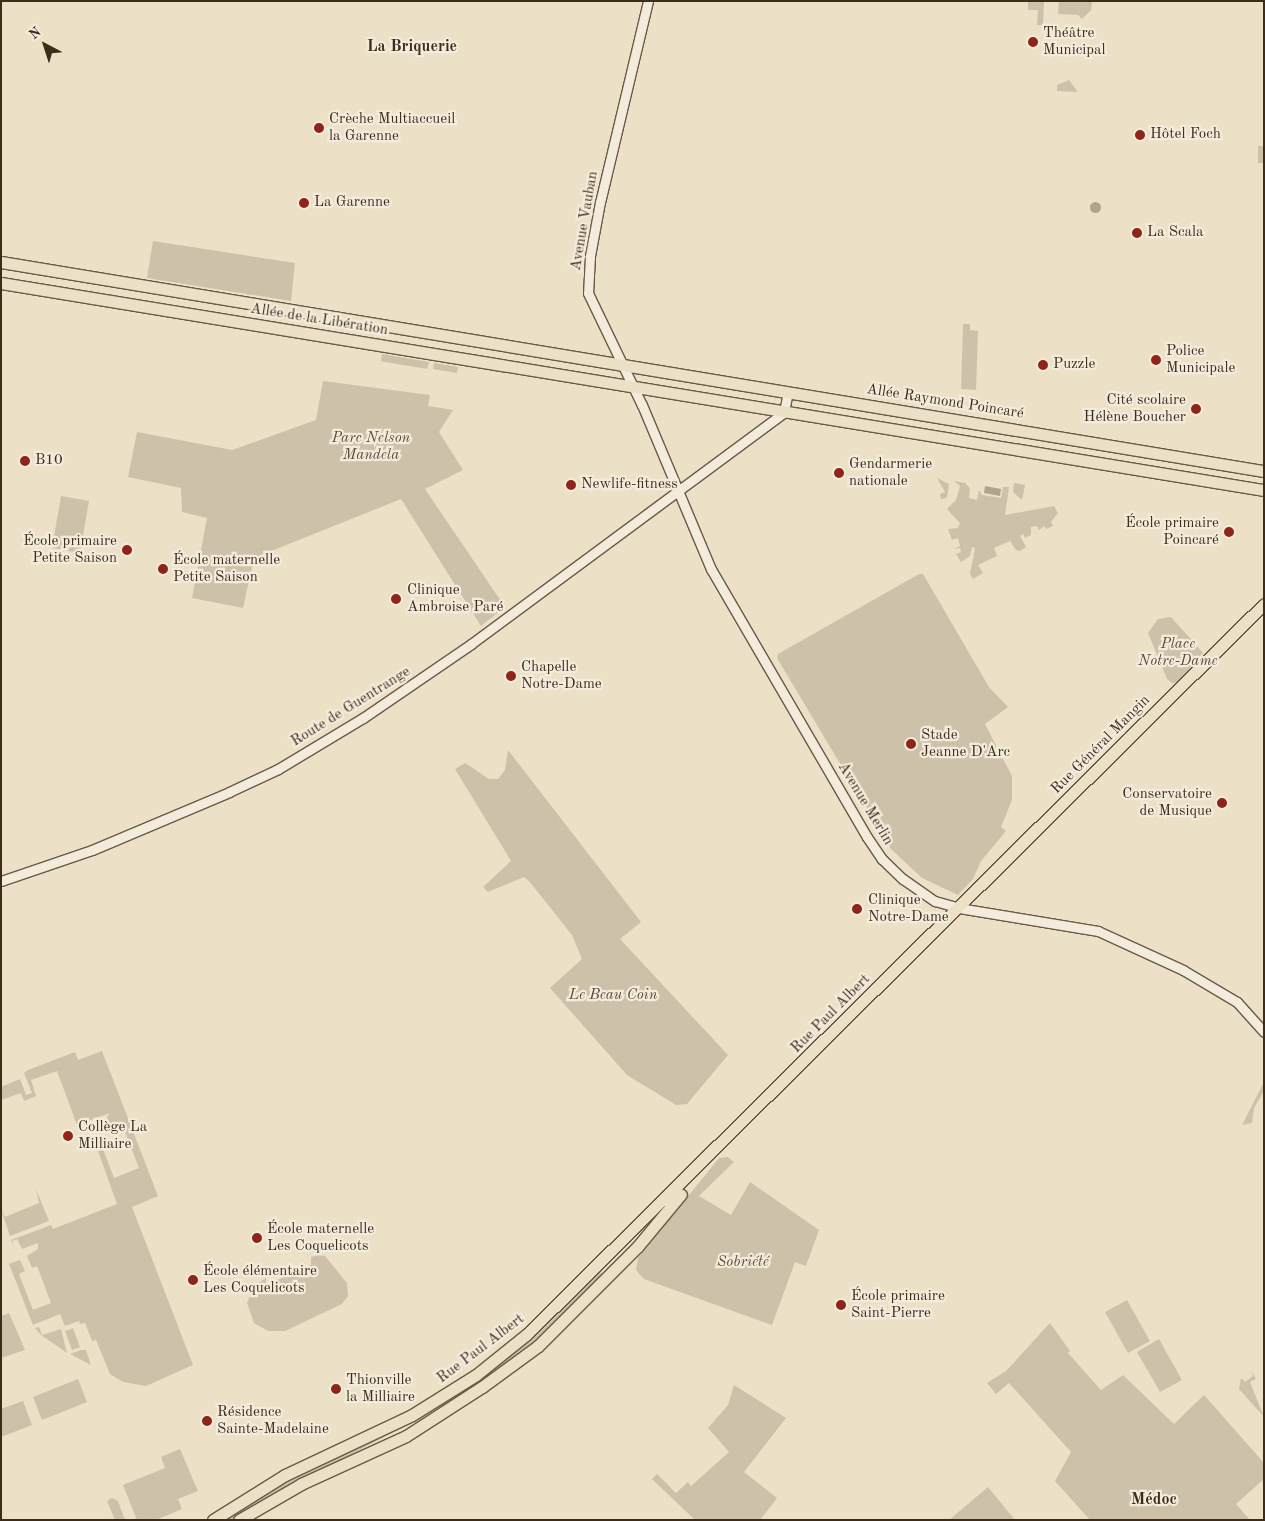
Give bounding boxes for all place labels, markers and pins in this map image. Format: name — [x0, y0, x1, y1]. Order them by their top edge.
place label: Théâtre Municipal — [1043, 24, 1106, 59]
marker: Théâtre Municipal — [1027, 36, 1039, 48]
place label: Crèche Multiaccueil la Garenne — [329, 110, 455, 145]
marker: Crèche Multiaccueil la Garenne — [313, 122, 325, 134]
place label: Hôtel Foch — [1150, 126, 1221, 144]
marker: Hôtel Foch — [1134, 129, 1146, 141]
place label: La Garenne — [314, 194, 390, 212]
marker: La Garenne — [298, 197, 310, 209]
place label: La Scala — [1147, 224, 1203, 242]
marker: La Scala — [1131, 227, 1143, 239]
place label: Police Municipale — [1166, 342, 1235, 377]
marker: Police Municipale — [1150, 354, 1162, 366]
place label: Puzzle — [1053, 356, 1095, 374]
marker: Puzzle — [1037, 359, 1049, 371]
place label: Cité scolaire Hélène Boucher — [1084, 391, 1186, 426]
marker: Cité scolaire Hélène Boucher — [1190, 403, 1202, 415]
place label: B10 — [35, 452, 63, 470]
marker: B10 — [19, 455, 31, 467]
place label: Gendarmerie nationale — [849, 455, 932, 490]
marker: Gendarmerie nationale — [833, 467, 845, 479]
place label: Newlife-fitness — [581, 476, 678, 494]
marker: Newlife-fitness — [565, 479, 577, 491]
place label: École primaire Poincaré — [1125, 514, 1219, 549]
marker: École primaire Poincaré — [1223, 526, 1235, 538]
place label: École primaire Petite Saison — [23, 532, 117, 567]
marker: École primaire Petite Saison — [121, 544, 133, 556]
place label: École maternelle Petite Saison — [173, 551, 280, 586]
marker: École maternelle Petite Saison — [157, 563, 169, 575]
place label: Clinique Ambroise Paré — [407, 581, 503, 616]
marker: Clinique Ambroise Paré — [389, 592, 403, 606]
place label: Chapelle Notre-Dame — [521, 658, 602, 693]
marker: Chapelle Notre-Dame — [505, 670, 517, 682]
place label: Stade Jeanne D'Arc — [921, 726, 1010, 761]
marker: Stade Jeanne D'Arc — [905, 738, 917, 750]
place label: Conservatoire de Musique — [1122, 785, 1212, 820]
marker: Conservatoire de Musique — [1216, 797, 1228, 809]
place label: Clinique Notre-Dame — [868, 891, 949, 926]
marker: Clinique Notre-Dame — [850, 902, 864, 916]
place label: Collège La Milliaire — [78, 1118, 147, 1153]
marker: Collège La Milliaire — [62, 1130, 74, 1142]
place label: École maternelle Les Coquelicots — [267, 1220, 374, 1255]
marker: École maternelle Les Coquelicots — [251, 1232, 263, 1244]
place label: École élémentaire Les Coquelicots — [203, 1262, 317, 1297]
marker: École élémentaire Les Coquelicots — [187, 1274, 199, 1286]
place label: École primaire Saint-Pierre — [851, 1287, 945, 1322]
marker: École primaire Saint-Pierre — [835, 1299, 847, 1311]
place label: Thionville la Milliaire — [346, 1371, 415, 1406]
marker: Thionville la Milliaire — [330, 1383, 342, 1395]
place label: Résidence Sainte-Madelaine — [217, 1403, 329, 1438]
marker: Résidence Sainte-Madelaine — [201, 1415, 213, 1427]

